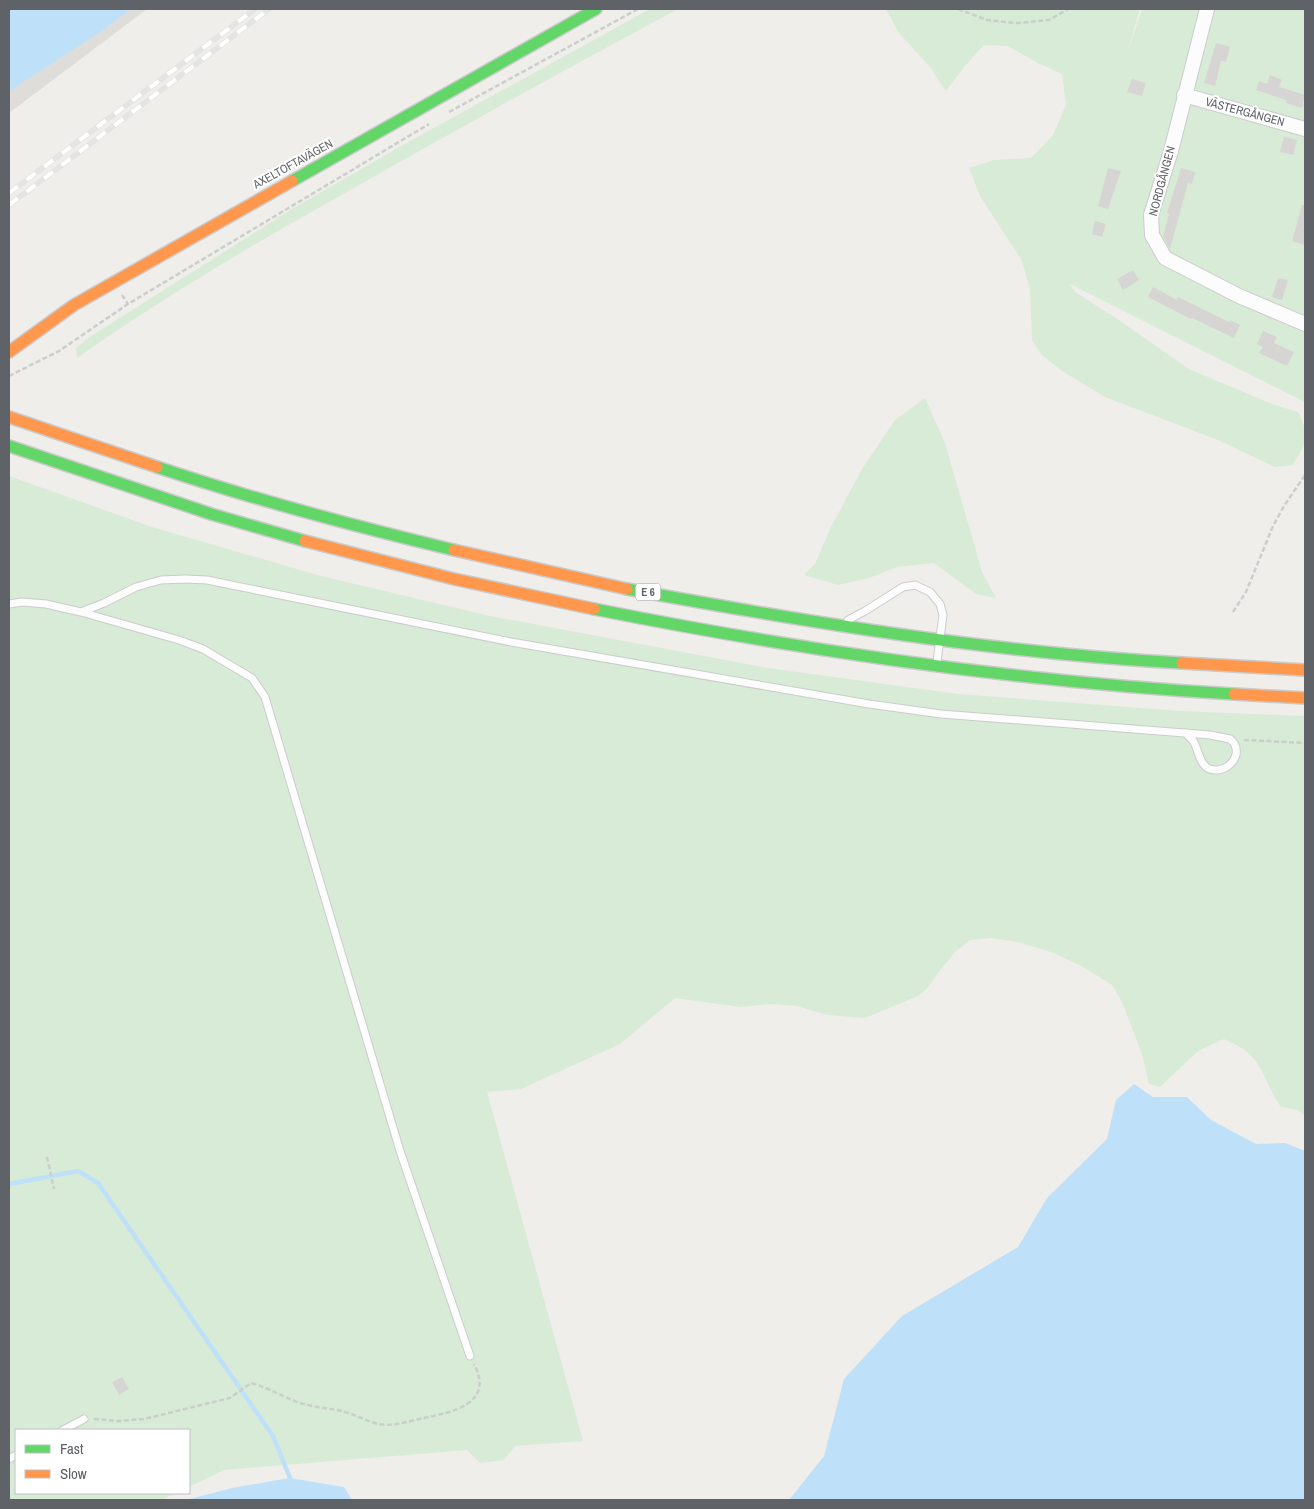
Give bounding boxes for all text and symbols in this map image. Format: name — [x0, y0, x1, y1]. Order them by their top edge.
street label: VÄSTERGÅNGEN — [1204, 94, 1286, 130]
street label: AXELTOFTAVÄGEN — [249, 135, 336, 193]
street label: NORDGÅNGEN — [1145, 144, 1179, 218]
road number: E 6 — [636, 584, 660, 600]
legend — [15, 1429, 190, 1494]
text: Fast — [60, 1438, 84, 1459]
text: Slow — [60, 1463, 87, 1484]

